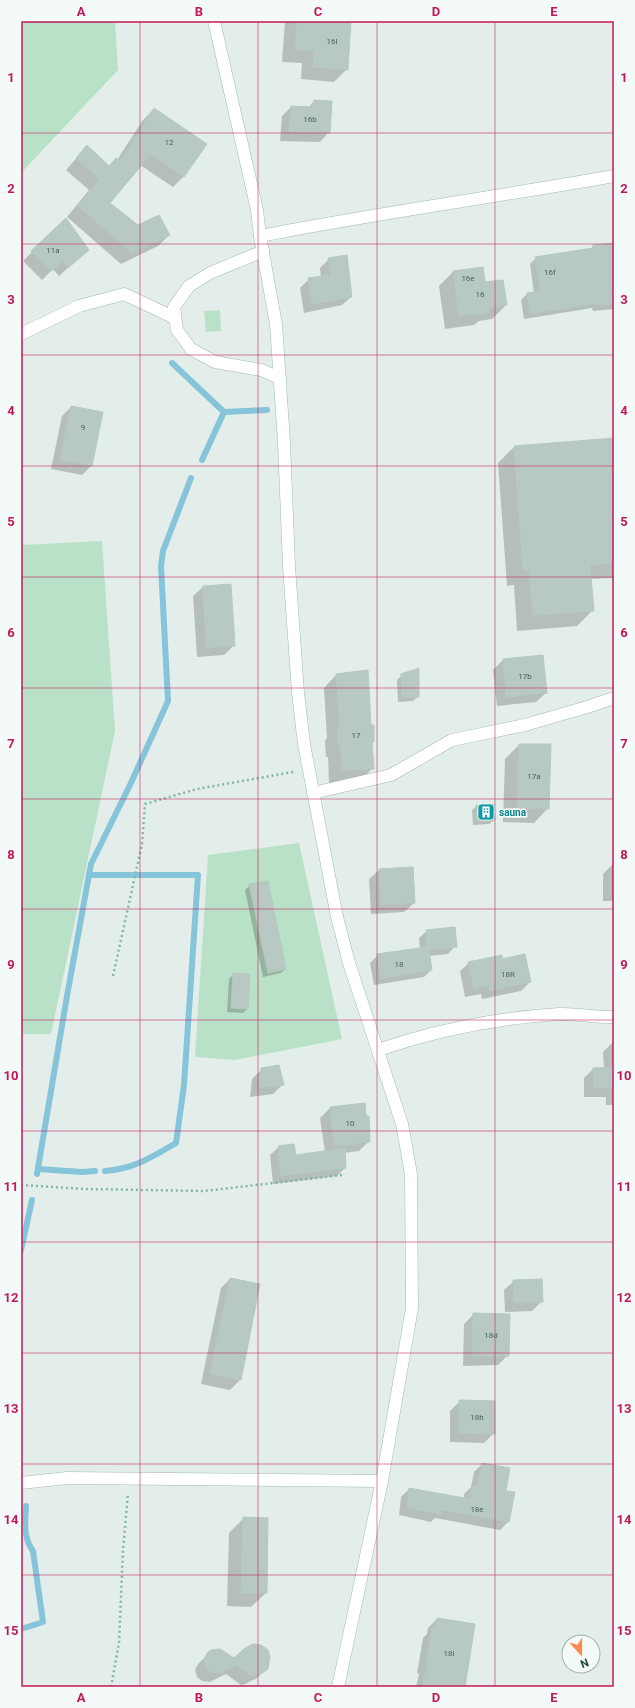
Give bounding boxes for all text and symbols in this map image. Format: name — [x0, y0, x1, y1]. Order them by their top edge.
text: A — [77, 4, 86, 19]
text: B — [195, 4, 203, 19]
text: C — [314, 4, 323, 19]
text: D — [432, 4, 440, 19]
text: E — [550, 4, 558, 19]
house number: 16I — [326, 37, 338, 46]
text: 1 — [7, 70, 15, 85]
text: 1 — [620, 70, 628, 85]
house number: 16b — [303, 115, 317, 124]
house number: 12 — [165, 138, 174, 147]
text: 2 — [7, 181, 15, 196]
text: 2 — [620, 181, 628, 196]
house number: 11a — [46, 246, 60, 255]
house number: 16f — [544, 268, 556, 277]
house number: 16e — [461, 274, 475, 283]
house number: 16 — [476, 290, 485, 299]
text: 3 — [7, 292, 15, 307]
text: 3 — [620, 292, 628, 307]
text: 4 — [7, 403, 15, 418]
text: 4 — [620, 403, 628, 418]
house number: 9 — [81, 423, 85, 432]
text: 5 — [7, 514, 15, 529]
text: 5 — [620, 514, 628, 529]
text: 6 — [7, 625, 15, 640]
text: 6 — [620, 625, 628, 640]
house number: 17b — [518, 672, 532, 681]
house number: 17 — [352, 731, 361, 740]
text: 7 — [7, 736, 15, 751]
text: 7 — [620, 736, 628, 751]
house number: 17a — [527, 772, 541, 781]
building icon: sauna — [476, 802, 496, 822]
place label: sauna — [499, 807, 527, 818]
text: 8 — [7, 847, 15, 862]
text: 8 — [620, 847, 628, 862]
text: 9 — [7, 957, 15, 972]
text: 9 — [620, 957, 628, 972]
house number: 18 — [395, 960, 404, 969]
house number: 18R — [501, 970, 515, 979]
text: 10 — [4, 1068, 18, 1083]
text: 10 — [617, 1068, 631, 1083]
house number: 10 — [346, 1119, 355, 1128]
text: 11 — [4, 1179, 18, 1194]
text: 11 — [617, 1179, 631, 1194]
text: 12 — [4, 1290, 18, 1305]
text: 12 — [617, 1290, 631, 1305]
house number: 18d — [484, 1331, 498, 1340]
text: 13 — [4, 1401, 18, 1416]
text: 13 — [617, 1401, 631, 1416]
house number: 18h — [470, 1413, 484, 1422]
house number: 18e — [470, 1505, 484, 1514]
text: 14 — [4, 1512, 19, 1527]
text: 14 — [617, 1512, 632, 1527]
text: 15 — [4, 1623, 18, 1638]
text: 15 — [617, 1623, 631, 1638]
north arrow — [561, 1634, 601, 1674]
house number: 18i — [444, 1649, 455, 1658]
text: N — [578, 1655, 590, 1670]
text: A — [77, 1690, 86, 1705]
text: B — [195, 1690, 203, 1705]
text: C — [314, 1690, 323, 1705]
text: D — [432, 1690, 440, 1705]
text: E — [550, 1690, 558, 1705]

